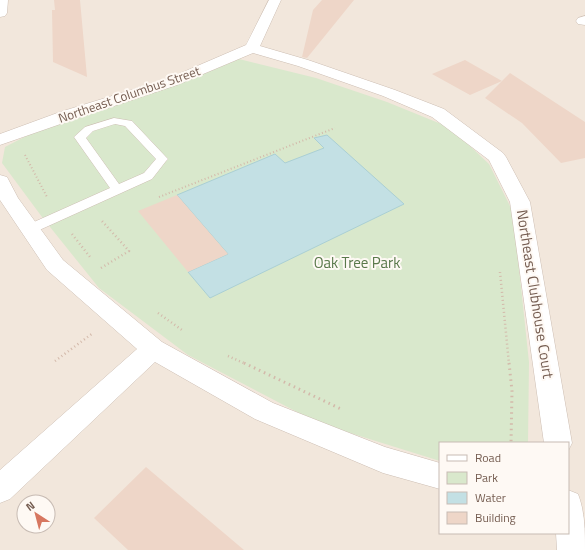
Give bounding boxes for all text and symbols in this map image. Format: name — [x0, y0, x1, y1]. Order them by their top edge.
street label: Northeast Columbus Street — [55, 60, 203, 128]
street label: Northeast Clubhouse Court — [511, 208, 560, 381]
park label: Oak Tree Park — [314, 251, 400, 274]
legend — [439, 442, 569, 534]
text: Road — [475, 448, 501, 467]
text: Park — [475, 468, 498, 487]
text: Water — [475, 488, 506, 507]
north arrow — [16, 494, 56, 534]
text: N — [22, 497, 38, 515]
text: Building — [475, 508, 516, 527]

